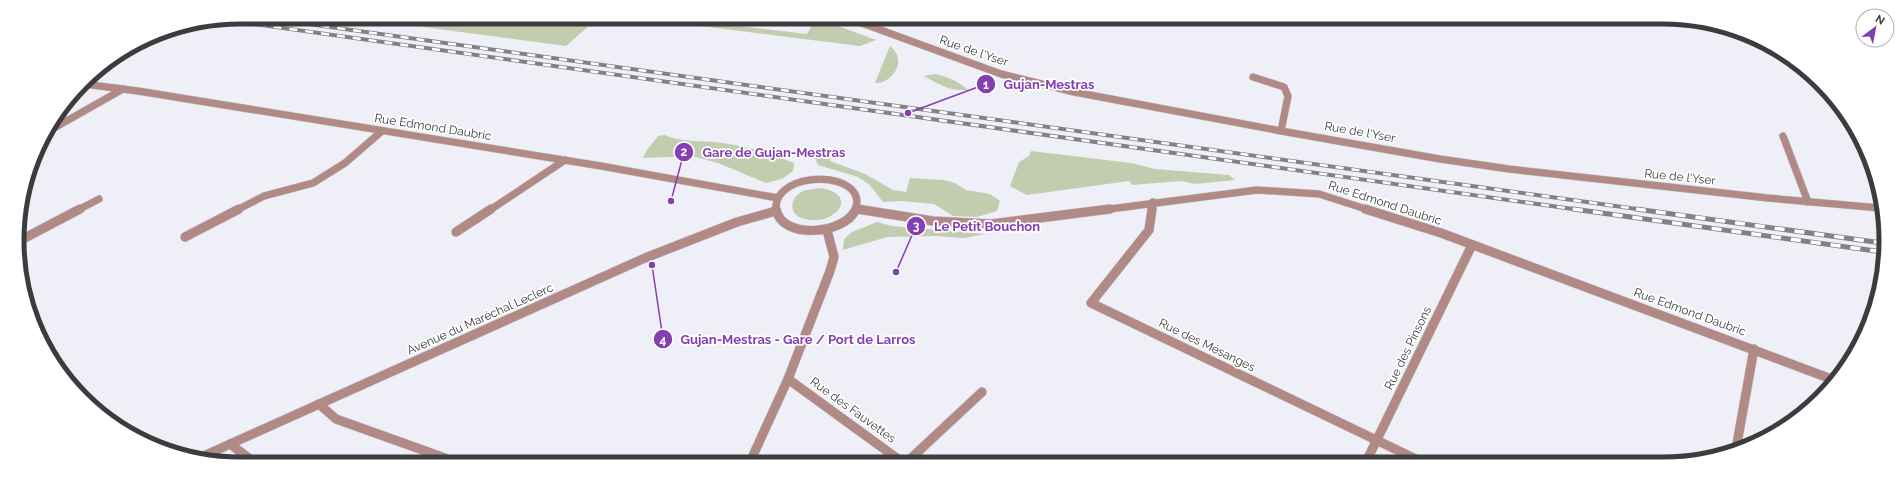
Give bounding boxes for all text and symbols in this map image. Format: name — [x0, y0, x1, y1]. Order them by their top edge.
north arrow — [1855, 8, 1895, 48]
text: N — [1873, 12, 1887, 28]
street label: Rue de l'Yser — [938, 33, 1011, 70]
callout: Gujan-Mestras — [976, 72, 1102, 97]
text: Gujan-Mestras — [1004, 77, 1095, 92]
text: 1 — [983, 78, 989, 92]
street label: Rue Edmond Daubric — [373, 111, 493, 143]
street label: Rue de l'Yser — [1323, 119, 1397, 145]
callout: Gare de Gujan-Mestras — [674, 140, 853, 165]
text: 2 — [681, 145, 688, 159]
text: Gare de Gujan-Mestras — [703, 145, 846, 160]
street label: Rue de l'Yser — [1644, 166, 1717, 188]
street label: Rue Edmond Daubric — [1327, 178, 1444, 228]
callout: Le Petit Bouchon — [906, 214, 1048, 239]
text: 3 — [913, 219, 920, 233]
text: Le Petit Bouchon — [934, 219, 1040, 234]
street label: Avenue du Maréchal Leclerc — [405, 280, 556, 358]
street label: Rue Edmond Daubric — [1632, 285, 1748, 339]
street label: Rue des Pinsons — [1382, 304, 1434, 392]
street label: Rue des Mésanges — [1157, 316, 1258, 374]
callout: Gujan-Mestras - Gare / Port de Larros — [653, 327, 924, 352]
text: Gujan-Mestras - Gare / Port de Larros — [681, 332, 916, 347]
text: 4 — [660, 333, 667, 347]
street label: Rue des Fauvettes — [808, 374, 899, 446]

